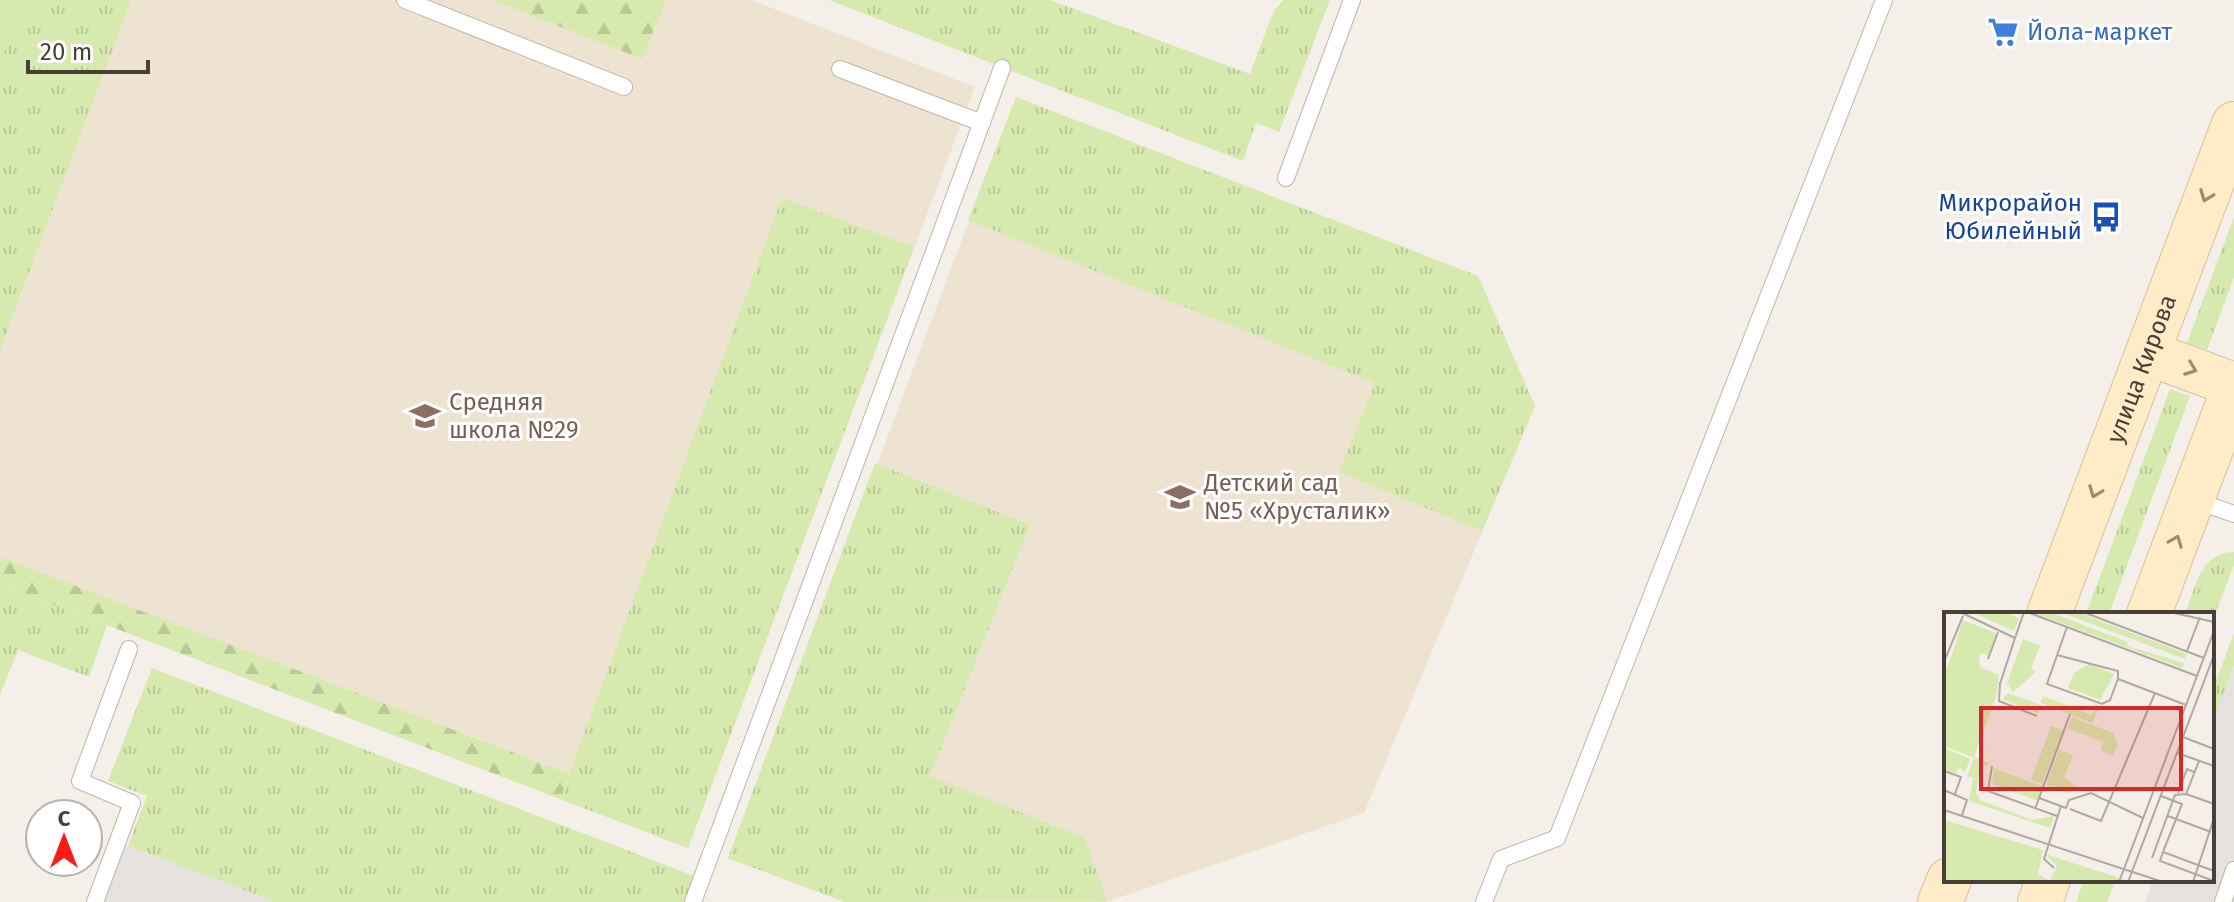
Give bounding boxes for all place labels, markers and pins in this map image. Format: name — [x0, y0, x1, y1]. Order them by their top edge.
supermarket icon: Йола-маркет — [1986, 15, 2020, 49]
place label: Йола-маркет — [2027, 18, 2173, 46]
place label: Микрорайон Юбилейный — [1938, 189, 2082, 245]
bus stop icon: Микрорайон Юбилейный — [2089, 200, 2123, 234]
place label: Средняя школа №29 — [449, 388, 579, 444]
school or university icon: Средняя школа №29 — [408, 399, 442, 433]
place label: Детский сад №5 «Хрусталик» — [1203, 469, 1391, 525]
school or university icon: Детский сад №5 «Хрусталик» — [1163, 480, 1197, 514]

